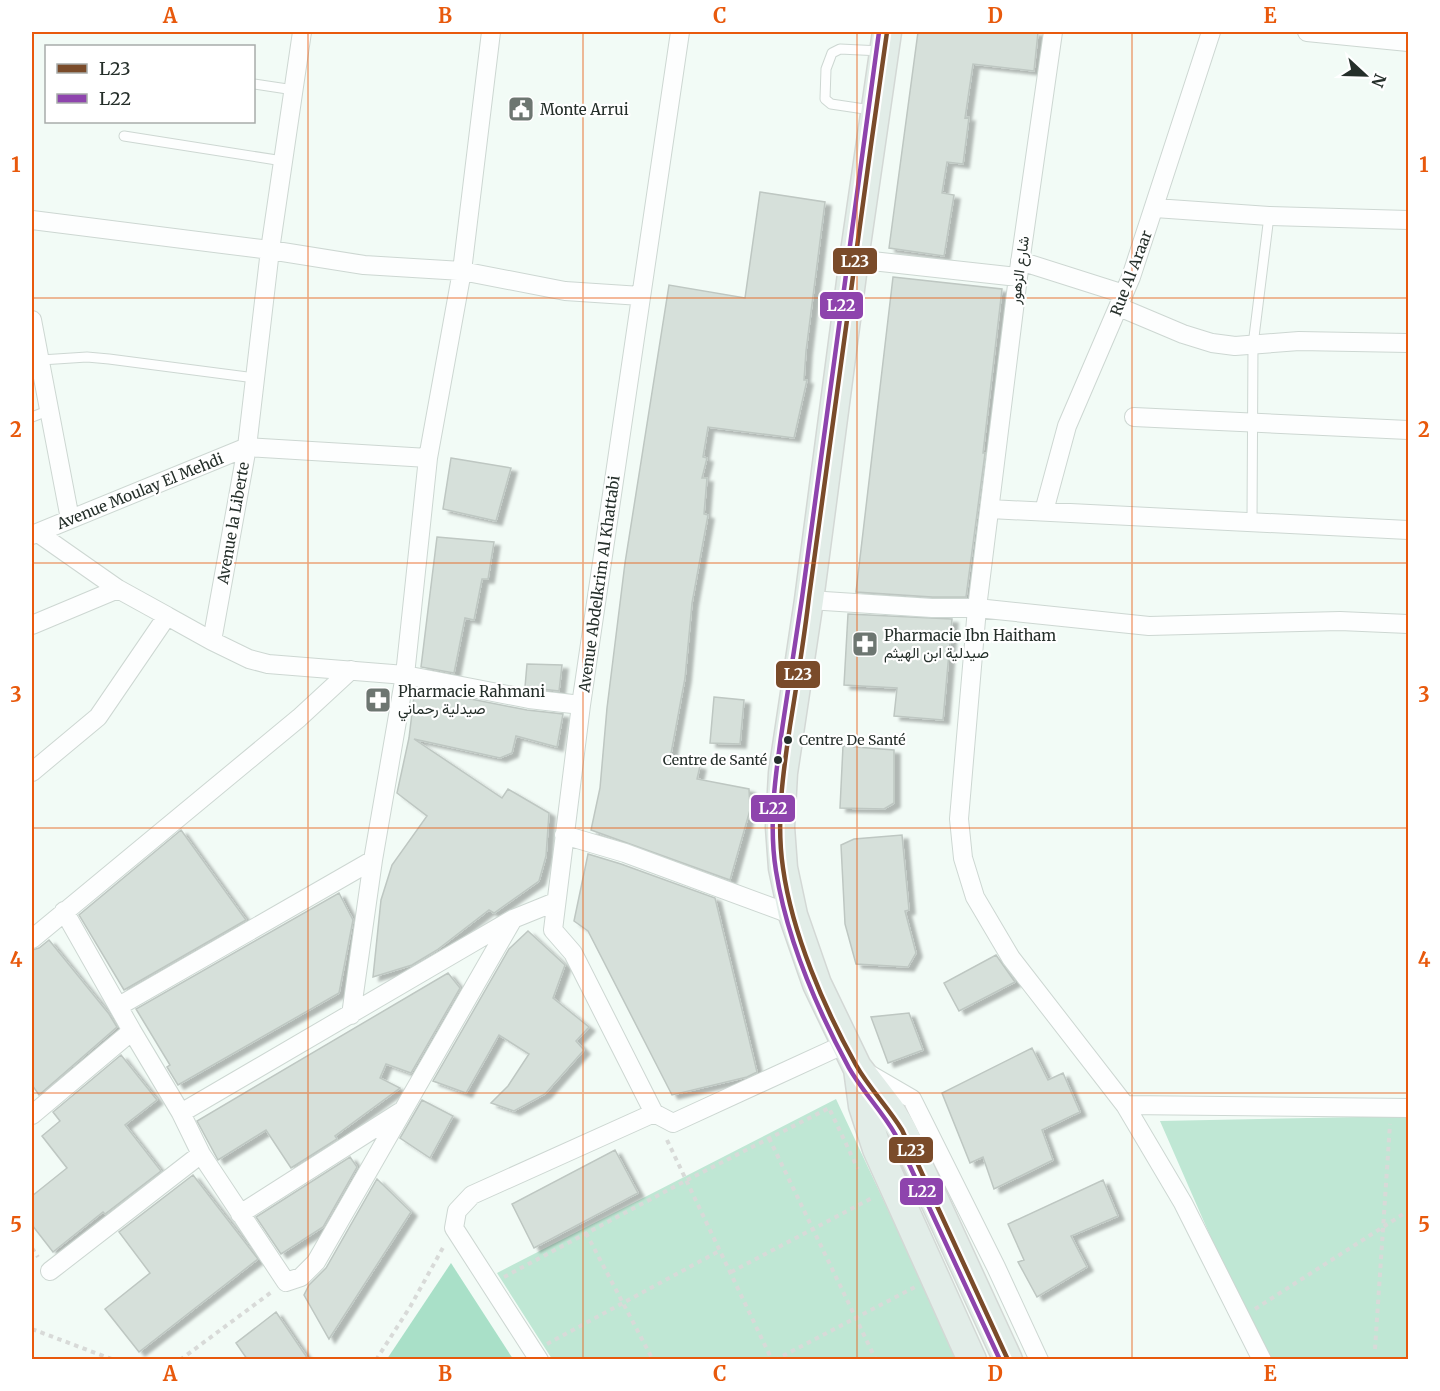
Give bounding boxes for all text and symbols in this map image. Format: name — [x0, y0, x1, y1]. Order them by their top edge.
text: A — [162, 3, 178, 28]
text: B — [438, 3, 452, 28]
text: C — [713, 3, 727, 28]
text: D — [987, 3, 1003, 28]
text: E — [1263, 3, 1277, 28]
legend — [45, 45, 255, 123]
north arrow — [1335, 45, 1395, 105]
text: L23 — [99, 57, 130, 80]
text: N — [1367, 71, 1391, 91]
text: L22 — [99, 87, 131, 110]
public building icon: Monte Arrui — [506, 94, 536, 124]
place label: Monte Arrui — [540, 100, 629, 119]
text: 1 — [11, 152, 21, 177]
text: 1 — [1419, 152, 1429, 177]
street label: Rue Al Araar — [1106, 227, 1156, 319]
street label: شارع الزهور — [1005, 235, 1035, 306]
line badge: L23 — [832, 247, 878, 275]
text: L23 — [841, 251, 869, 271]
line badge: L22 — [819, 291, 864, 320]
text: L22 — [827, 295, 855, 315]
text: 2 — [10, 417, 22, 442]
text: 2 — [1418, 417, 1430, 442]
street label: Avenue Moulay El Mehdi — [53, 449, 226, 534]
street label: Avenue la Liberte — [213, 460, 253, 587]
street label: Avenue Abdelkrim Al Khattabi — [574, 474, 624, 695]
place label: Pharmacie Ibn Haitham صيدلية ابن الهيثم — [884, 626, 1056, 663]
pharmacy icon: Pharmacie Ibn Haitham صيدلية ابن الهيثم — [850, 629, 880, 659]
line badge: L23 — [775, 660, 821, 689]
text: L23 — [784, 664, 812, 684]
text: 3 — [10, 682, 22, 707]
place label: Pharmacie Rahmani صيدلية رحماني — [398, 682, 545, 722]
text: 3 — [1418, 682, 1430, 707]
pharmacy icon: Pharmacie Rahmani صيدلية رحماني — [363, 685, 393, 715]
place label: Centre De Santé — [799, 731, 906, 749]
marker: Centre De Santé — [782, 734, 794, 746]
place label: Centre de Santé — [663, 751, 767, 769]
marker: Centre de Santé — [772, 754, 784, 766]
line badge: L22 — [750, 794, 796, 823]
text: L22 — [759, 798, 787, 818]
text: 4 — [10, 947, 23, 972]
text: 4 — [1418, 947, 1431, 972]
line badge: L23 — [888, 1136, 934, 1164]
text: L23 — [897, 1140, 925, 1160]
line badge: L22 — [899, 1177, 944, 1206]
text: L22 — [908, 1181, 936, 1201]
text: 5 — [10, 1212, 22, 1237]
text: 5 — [1418, 1212, 1430, 1237]
text: A — [162, 1361, 178, 1386]
text: B — [438, 1361, 452, 1386]
text: C — [713, 1361, 727, 1386]
text: D — [987, 1361, 1003, 1386]
text: E — [1263, 1361, 1277, 1386]

